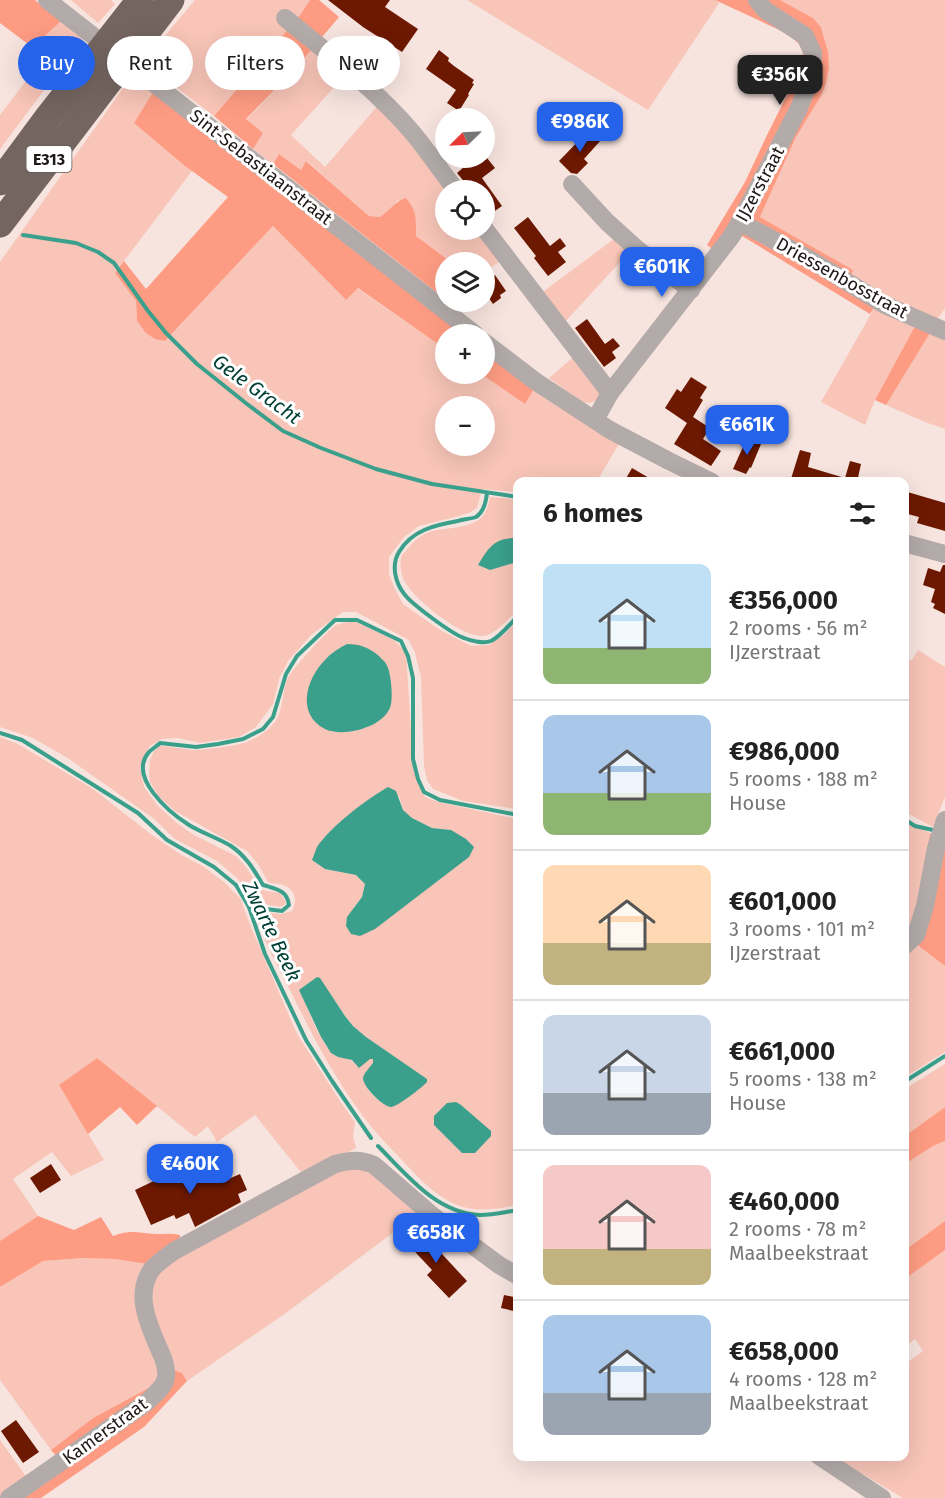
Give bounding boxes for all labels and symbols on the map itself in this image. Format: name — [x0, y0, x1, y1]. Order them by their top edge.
pin: €356K — [738, 55, 822, 106]
pin: €986K — [538, 102, 622, 153]
street label: Sint-Sebastiaanstraat — [185, 105, 337, 230]
north arrow — [435, 108, 495, 168]
street label: IJzerstraat — [731, 142, 789, 225]
road number: E313 — [26, 146, 72, 172]
street label: Driessenbosstraat — [772, 233, 912, 324]
pin: €601K — [620, 247, 704, 298]
water label: Gele Gracht — [208, 349, 306, 430]
pin: €661K — [705, 405, 789, 456]
water label: Zwarte Beek — [237, 876, 307, 985]
pin: €460K — [148, 1144, 232, 1195]
pin: €658K — [394, 1213, 478, 1264]
street label: Kamerstraat — [58, 1393, 152, 1469]

